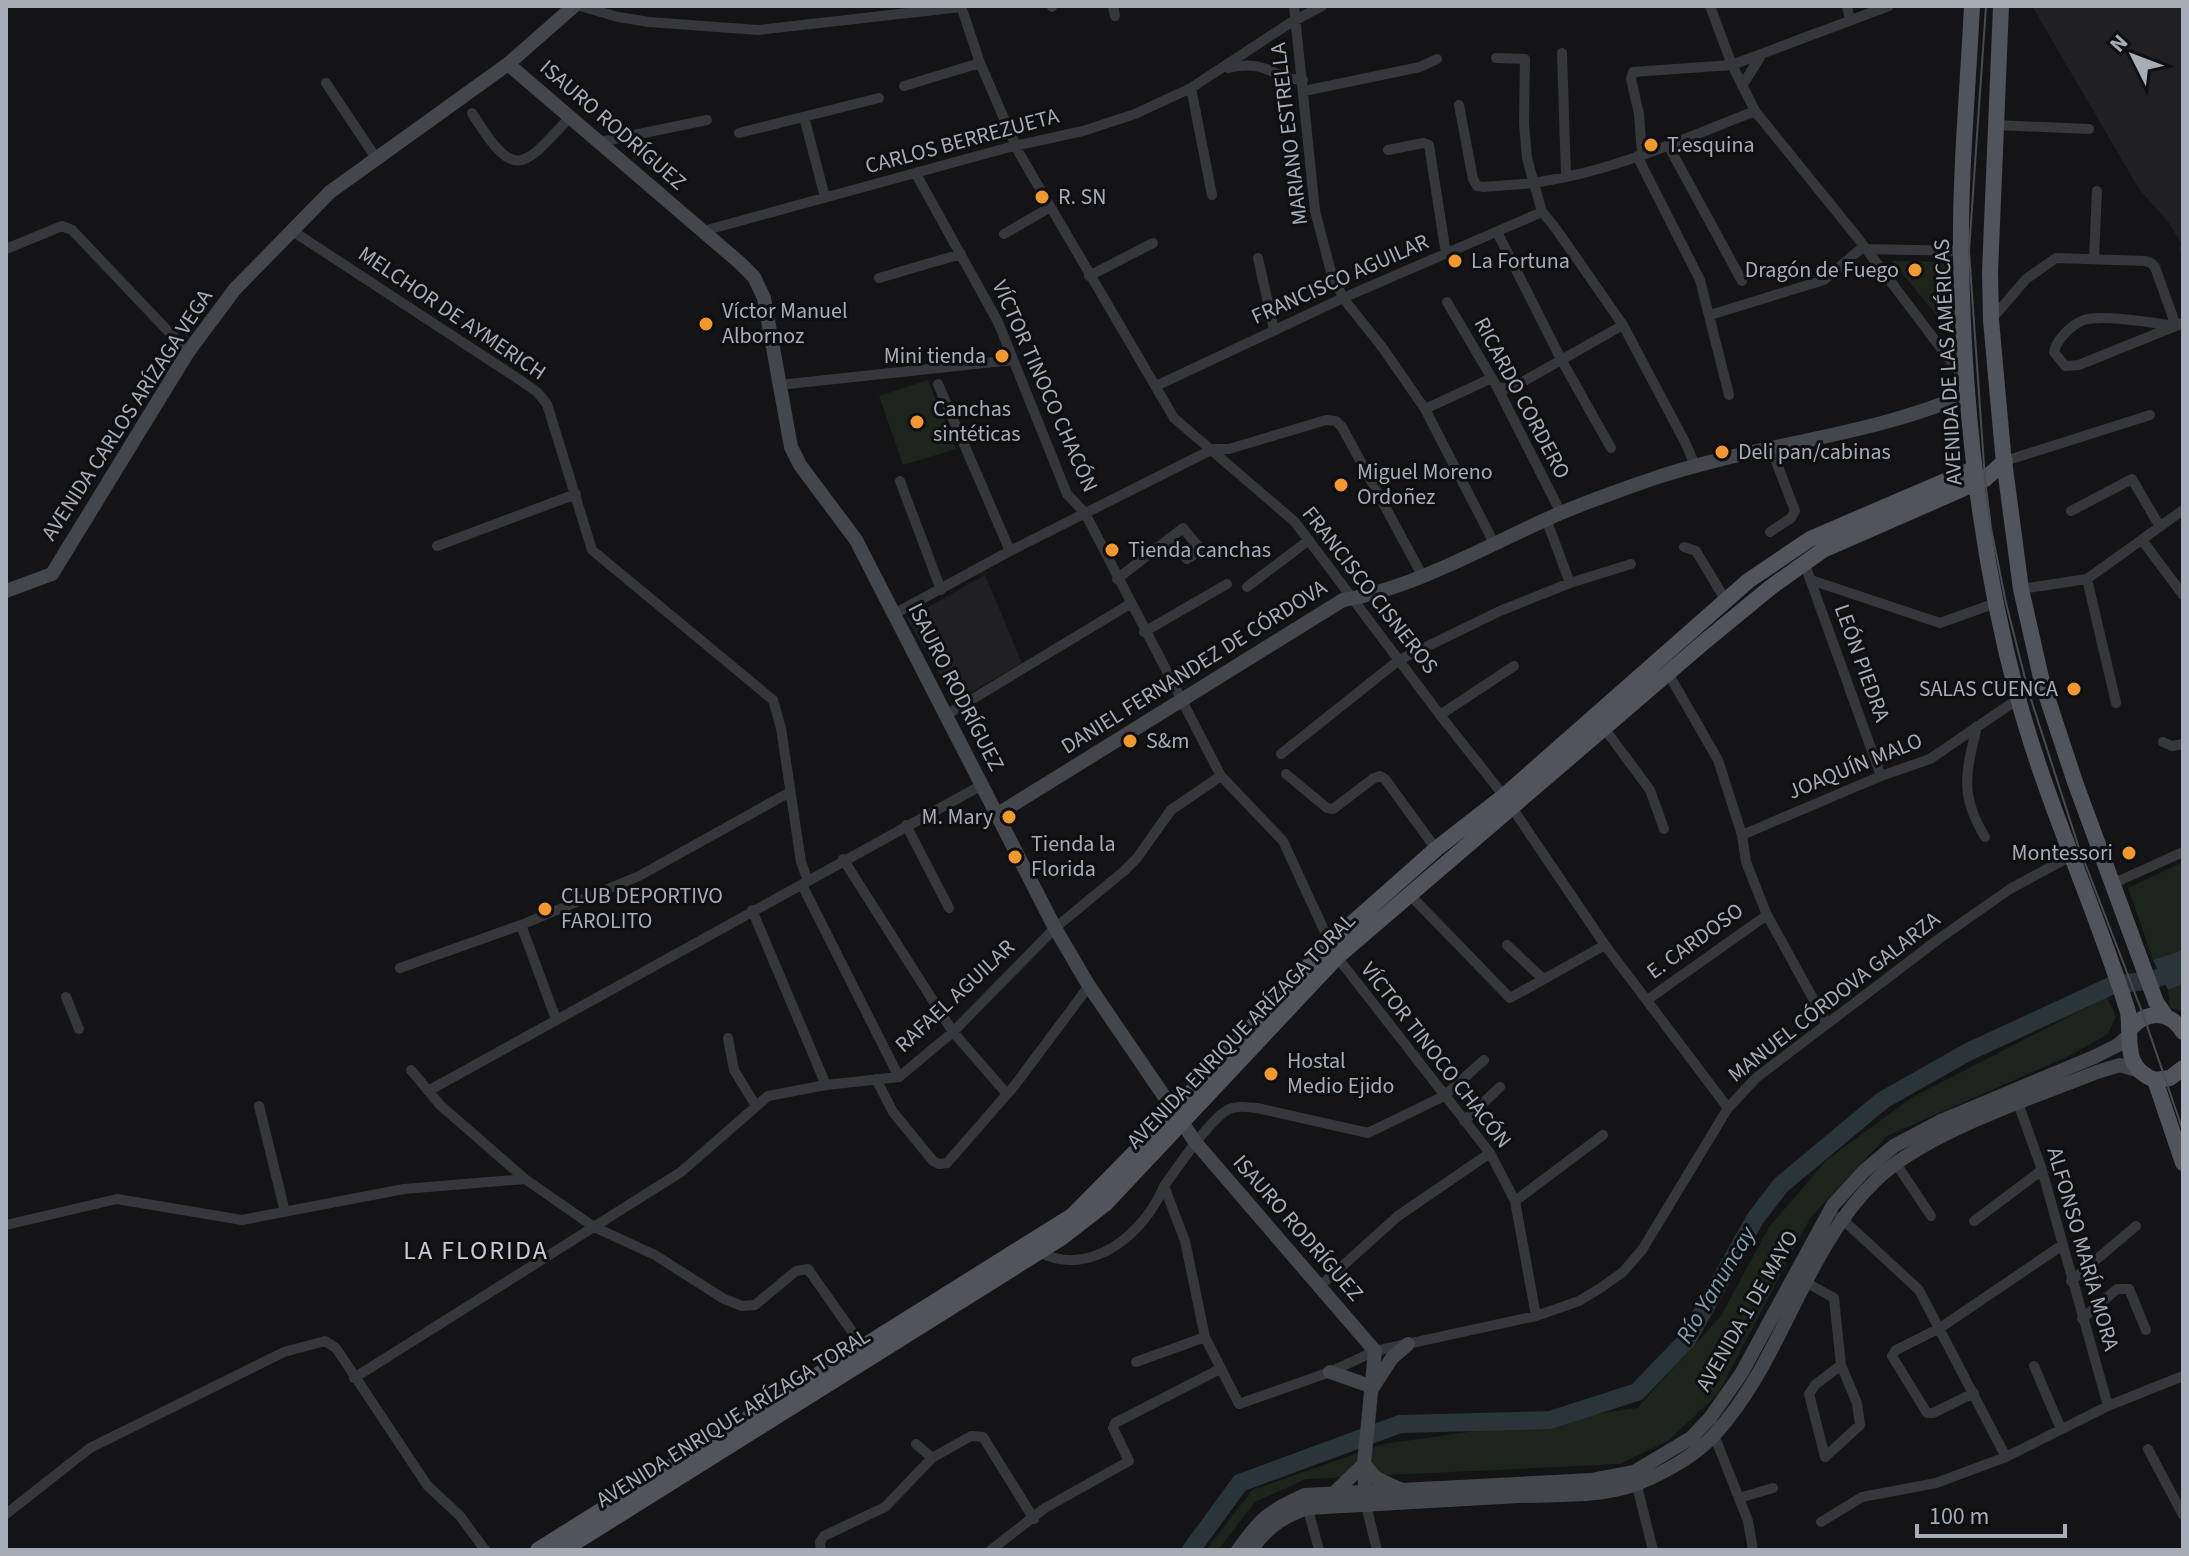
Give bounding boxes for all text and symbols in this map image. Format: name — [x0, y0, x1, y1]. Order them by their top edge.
north arrow — [2093, 16, 2173, 96]
text: N — [2102, 27, 2136, 59]
street label: MARIANO ESTRELLA — [1262, 41, 1316, 227]
street label: ISAURO RODRÍGUEZ — [533, 52, 693, 198]
street label: CARLOS BERREZUETA — [862, 100, 1062, 182]
place label: T.esquina — [1667, 129, 1755, 161]
marker: T.esquina — [1642, 136, 1660, 154]
place label: R. SN — [1058, 181, 1106, 213]
marker: R. SN — [1033, 188, 1051, 206]
street label: FRANCISCO AGUILAR — [1246, 226, 1434, 332]
street label: MELCHOR DE AYMERICH — [352, 238, 552, 388]
street label: AVENIDA DE LAS AMÉRICAS — [1926, 238, 1970, 486]
place label: La Fortuna — [1471, 245, 1570, 277]
marker: La Fortuna — [1446, 252, 1464, 270]
place label: Dragón de Fuego — [1745, 254, 1899, 286]
marker: Dragón de Fuego — [1906, 261, 1924, 279]
street label: VÍCTOR TINOCO CHACÓN — [984, 275, 1106, 497]
street label: AVENIDA CARLOS ARÍZAGA VEGA — [34, 283, 221, 547]
place label: Víctor Manuel Albornoz — [722, 295, 848, 352]
street label: RICARDO CORDERO — [1466, 311, 1578, 485]
marker: Víctor Manuel Albornoz — [697, 315, 715, 333]
place label: Mini tienda — [884, 340, 986, 372]
marker: Mini tienda — [993, 347, 1011, 365]
place label: Canchas sintéticas — [933, 393, 1020, 450]
marker: Canchas sintéticas — [908, 413, 926, 431]
place label: Deli pan/cabinas — [1738, 436, 1891, 468]
marker: Deli pan/cabinas — [1713, 443, 1731, 461]
place label: Miguel Moreno Ordoñez — [1357, 456, 1493, 513]
marker: Miguel Moreno Ordoñez — [1332, 476, 1350, 494]
street label: FRANCISCO CISNEROS — [1294, 499, 1446, 681]
place label: Tienda canchas — [1128, 534, 1271, 566]
marker: Tienda canchas — [1103, 541, 1121, 559]
street label: DANIEL FERNANDEZ DE CÓRDOVA — [1055, 572, 1333, 762]
street label: ISAURO RODRÍGUEZ — [900, 597, 1012, 777]
street label: LEÓN PIEDRA — [1826, 600, 1898, 726]
place label: SALAS CUENCA — [1919, 673, 2058, 705]
marker: SALAS CUENCA — [2065, 680, 2083, 698]
street label: JOAQUÍN MALO — [1783, 724, 1927, 808]
place label: S&m — [1146, 725, 1189, 757]
marker: S&m — [1121, 732, 1139, 750]
place label: M. Mary — [922, 801, 994, 833]
marker: M. Mary — [1000, 808, 1018, 826]
place label: Tienda la Florida — [1031, 828, 1116, 885]
place label: Montessori — [2012, 837, 2113, 869]
marker: Montessori — [2120, 844, 2138, 862]
marker: Tienda la Florida — [1006, 848, 1024, 866]
place label: CLUB DEPORTIVO FAROLITO — [561, 880, 723, 937]
street label: E. CARDOSO — [1640, 895, 1750, 987]
marker: CLUB DEPORTIVO FAROLITO — [536, 900, 554, 918]
street label: MANUEL CÓRDOVA GALARZA — [1721, 904, 1947, 1090]
street label: AVENIDA ENRIQUE ARÍZAGA TORAL — [1119, 905, 1363, 1156]
street label: RAFAEL AGUILAR — [888, 932, 1022, 1060]
street label: VÍCTOR TINOCO CHACÓN — [1353, 955, 1519, 1155]
place label: Hostal Medio Ejido — [1287, 1045, 1394, 1102]
marker: Hostal Medio Ejido — [1262, 1065, 1280, 1083]
street label: ALFONSO MARÍA MORA — [2039, 1143, 2127, 1355]
street label: ISAURO RODRÍGUEZ — [1225, 1148, 1371, 1308]
water label: Río Yanuncay — [1667, 1219, 1765, 1350]
street label: AVENIDA 1 DE MAYO — [1688, 1224, 1806, 1398]
district label: LA FLORIDA — [403, 1232, 549, 1269]
street label: AVENIDA ENRIQUE ARÍZAGA TORAL — [590, 1320, 876, 1516]
scale bar — [1917, 1488, 2065, 1538]
text: 100 m — [1929, 1499, 1989, 1534]

